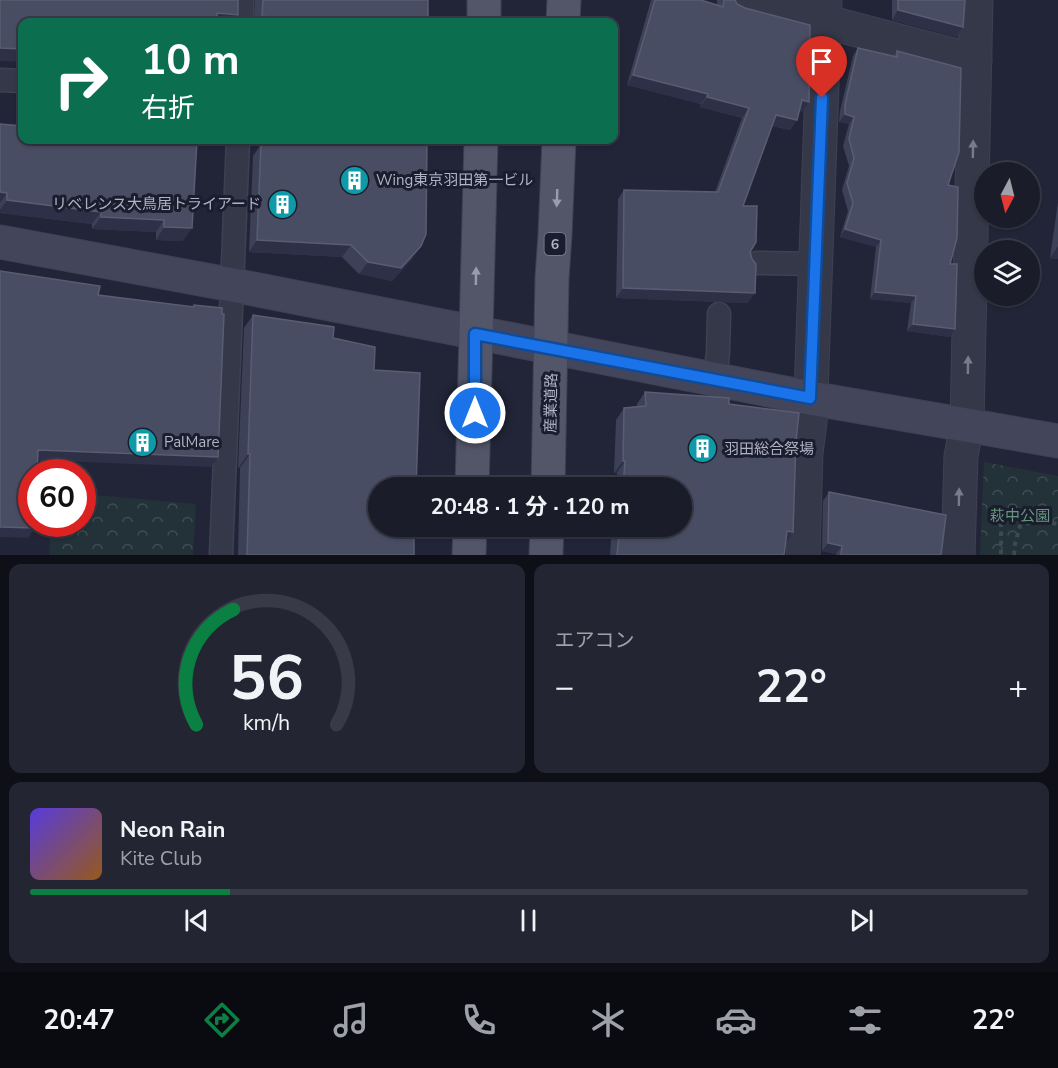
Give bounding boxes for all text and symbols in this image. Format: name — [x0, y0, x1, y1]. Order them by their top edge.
text: 10 m — [141, 32, 240, 89]
pin — [796, 36, 847, 98]
icon: right — [42, 42, 120, 120]
icon: arrive — [805, 45, 838, 78]
text: 右折 — [141, 90, 195, 127]
one-way arrow — [968, 140, 978, 159]
north arrow — [974, 162, 1040, 228]
map controls — [974, 162, 1040, 306]
building icon: Wing東京羽田第一ビル — [339, 164, 371, 196]
place label: Wing東京羽田第一ビル — [376, 170, 533, 190]
building icon: リベレンス大鳥居トライアード — [266, 188, 298, 220]
one-way arrow — [552, 188, 561, 207]
place label: リベレンス大鳥居トライアード — [52, 194, 261, 214]
road number: 6 — [544, 233, 566, 255]
button: layers — [974, 240, 1040, 306]
one-way arrow — [471, 266, 481, 285]
one-way arrow — [963, 356, 973, 375]
street label: 産業道路 — [540, 373, 562, 433]
position arrow — [443, 381, 507, 445]
building icon: PalMare — [127, 426, 159, 458]
place label: PalMare — [164, 432, 220, 452]
building icon: 羽田総合祭場 — [687, 433, 719, 465]
place label: 羽田総合祭場 — [724, 439, 814, 459]
speed limit sign: 60 — [18, 459, 96, 537]
one-way arrow — [954, 487, 964, 506]
text: 20:48 · 1 分 · 120 m — [431, 492, 629, 522]
park label: 萩中公園 — [990, 506, 1050, 526]
text: エアコン — [555, 627, 635, 654]
text: 56 — [229, 636, 304, 721]
text: 22° — [756, 657, 827, 718]
text: − — [555, 665, 574, 710]
text: + — [1008, 665, 1028, 710]
text: km/h — [243, 709, 290, 739]
text: Neon Rain — [120, 815, 225, 845]
text: Kite Club — [120, 845, 202, 872]
icon: previous — [180, 904, 213, 937]
icon: pause — [512, 904, 545, 937]
icon: next — [845, 904, 878, 937]
icon: directions — [201, 999, 243, 1041]
icon: music — [330, 999, 372, 1041]
icon: phone — [458, 999, 500, 1041]
icon: climate — [587, 999, 629, 1041]
icon: car — [715, 999, 757, 1041]
icon: filters — [844, 999, 886, 1041]
text: 20:47 — [43, 1002, 115, 1039]
text: 22° — [972, 1002, 1015, 1039]

